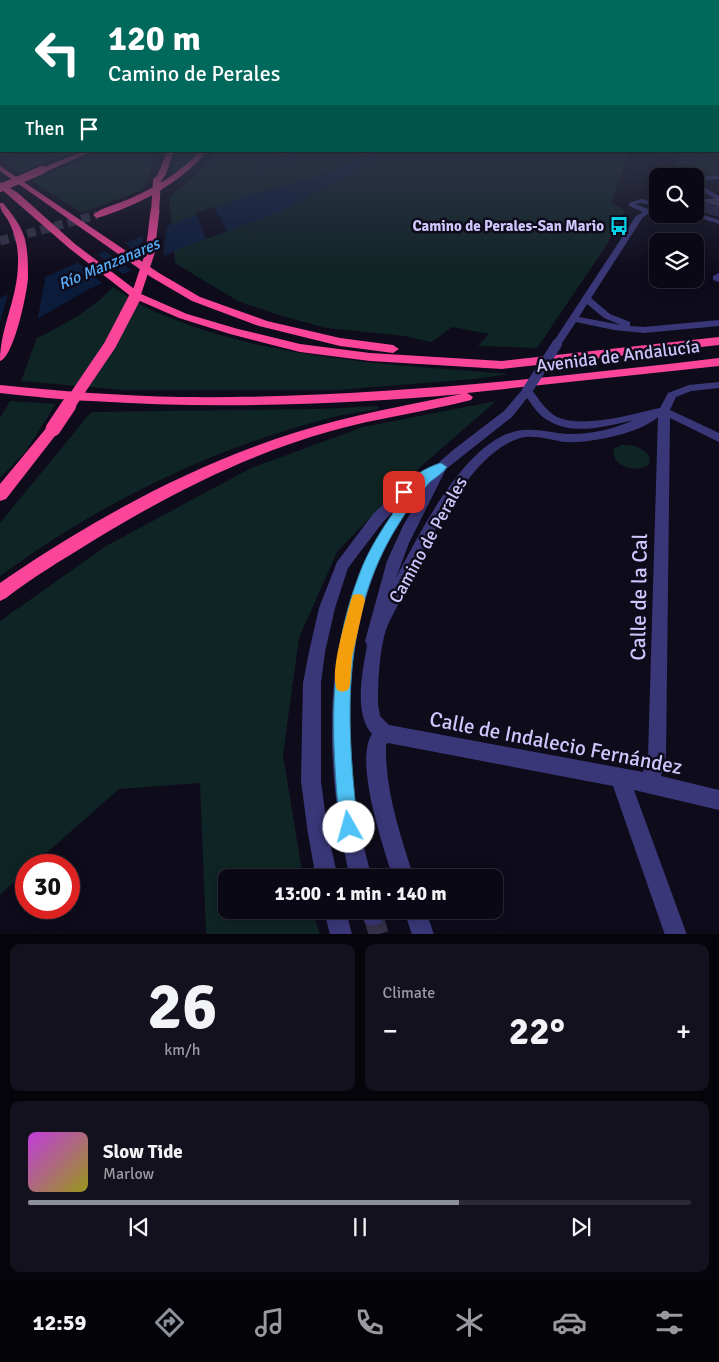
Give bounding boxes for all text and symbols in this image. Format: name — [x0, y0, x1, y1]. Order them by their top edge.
text: 120 m — [108, 17, 201, 60]
icon: left — [25, 20, 90, 85]
text: Camino de Perales — [108, 60, 280, 87]
icon: arrive — [75, 115, 103, 143]
text: Then — [25, 117, 65, 141]
map controls — [649, 168, 704, 288]
button: search — [649, 168, 704, 223]
bus stop icon: Camino de Perales-San Mario — [608, 215, 630, 237]
place label: Camino de Perales-San Mario — [412, 217, 604, 235]
water label: Río Manzanares — [55, 233, 165, 294]
button: layers — [649, 233, 704, 288]
street label: Avenida de Andalucía — [535, 335, 701, 377]
pin — [383, 471, 425, 513]
street label: Camino de Perales — [384, 473, 472, 607]
icon: arrive — [390, 478, 418, 506]
street label: Calle de la Cal — [625, 533, 653, 661]
street label: Calle de Indalecio Fernández — [427, 706, 685, 780]
position arrow — [322, 800, 374, 852]
speed limit sign: 30 — [15, 854, 80, 919]
text: 13:00 · 1 min · 140 m — [274, 882, 447, 906]
text: 26 — [147, 967, 217, 1047]
text: Climate — [383, 983, 435, 1003]
text: 22° — [509, 1008, 565, 1055]
text: − — [383, 1014, 398, 1048]
text: + — [676, 1014, 691, 1048]
text: km/h — [164, 1040, 200, 1060]
text: Slow Tide — [103, 1140, 183, 1164]
text: Marlow — [103, 1164, 154, 1184]
icon: previous — [125, 1213, 153, 1241]
icon: pause — [346, 1213, 374, 1241]
icon: next — [567, 1213, 595, 1241]
icon: directions — [152, 1305, 187, 1340]
icon: music — [252, 1305, 287, 1340]
icon: phone — [352, 1305, 387, 1340]
icon: climate — [452, 1305, 487, 1340]
icon: car — [552, 1305, 587, 1340]
icon: filters — [652, 1305, 687, 1340]
text: 12:59 — [33, 1309, 87, 1336]

